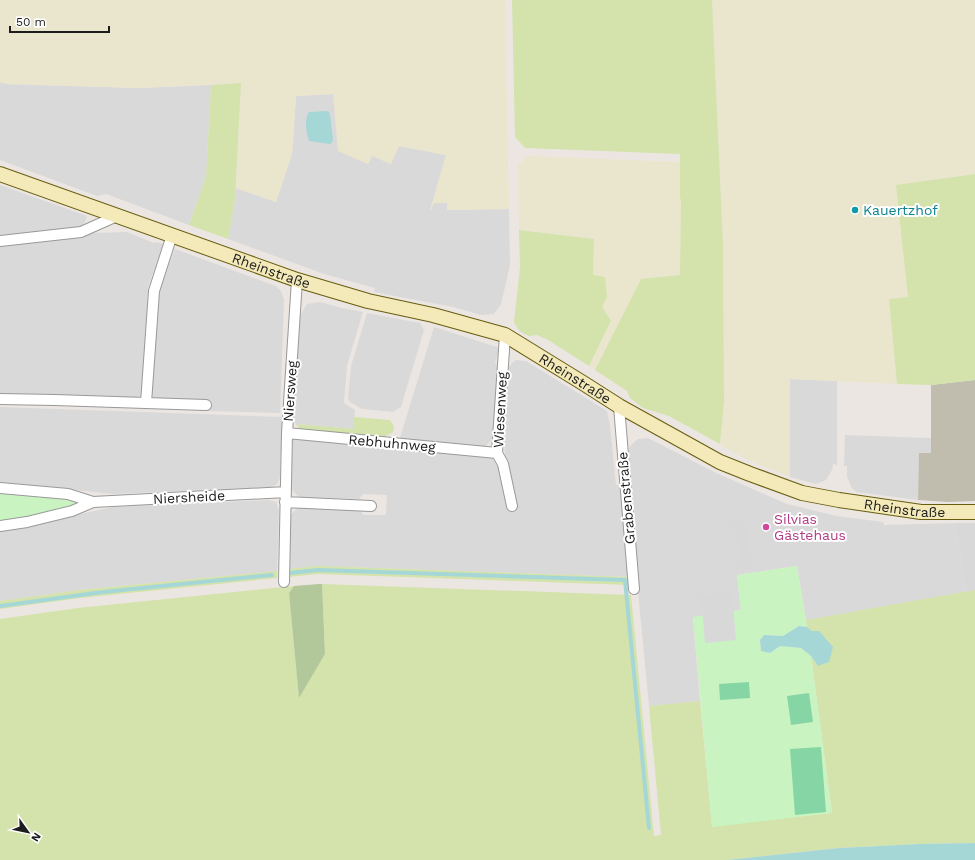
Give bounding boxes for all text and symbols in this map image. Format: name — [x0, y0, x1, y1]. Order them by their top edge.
scale bar — [10, 8, 109, 34]
text: 50 m — [16, 15, 46, 29]
place label: Kauertzhof — [863, 202, 938, 218]
marker: Kauertzhof — [850, 205, 860, 215]
street label: Rheinstraße — [230, 250, 312, 292]
street label: Rheinstraße — [536, 350, 614, 407]
street label: Niersweg — [280, 359, 300, 422]
street label: Wiesenweg — [490, 371, 510, 449]
street label: Rebhuhnweg — [348, 431, 437, 455]
street label: Grabenstraße — [614, 451, 638, 545]
street label: Niersheide — [153, 487, 225, 507]
street label: Rheinstraße — [863, 496, 945, 520]
place label: Silvias Gästehaus — [774, 511, 846, 543]
marker: Silvias Gästehaus — [761, 522, 771, 532]
north arrow — [8, 812, 48, 852]
text: N — [28, 830, 44, 844]

